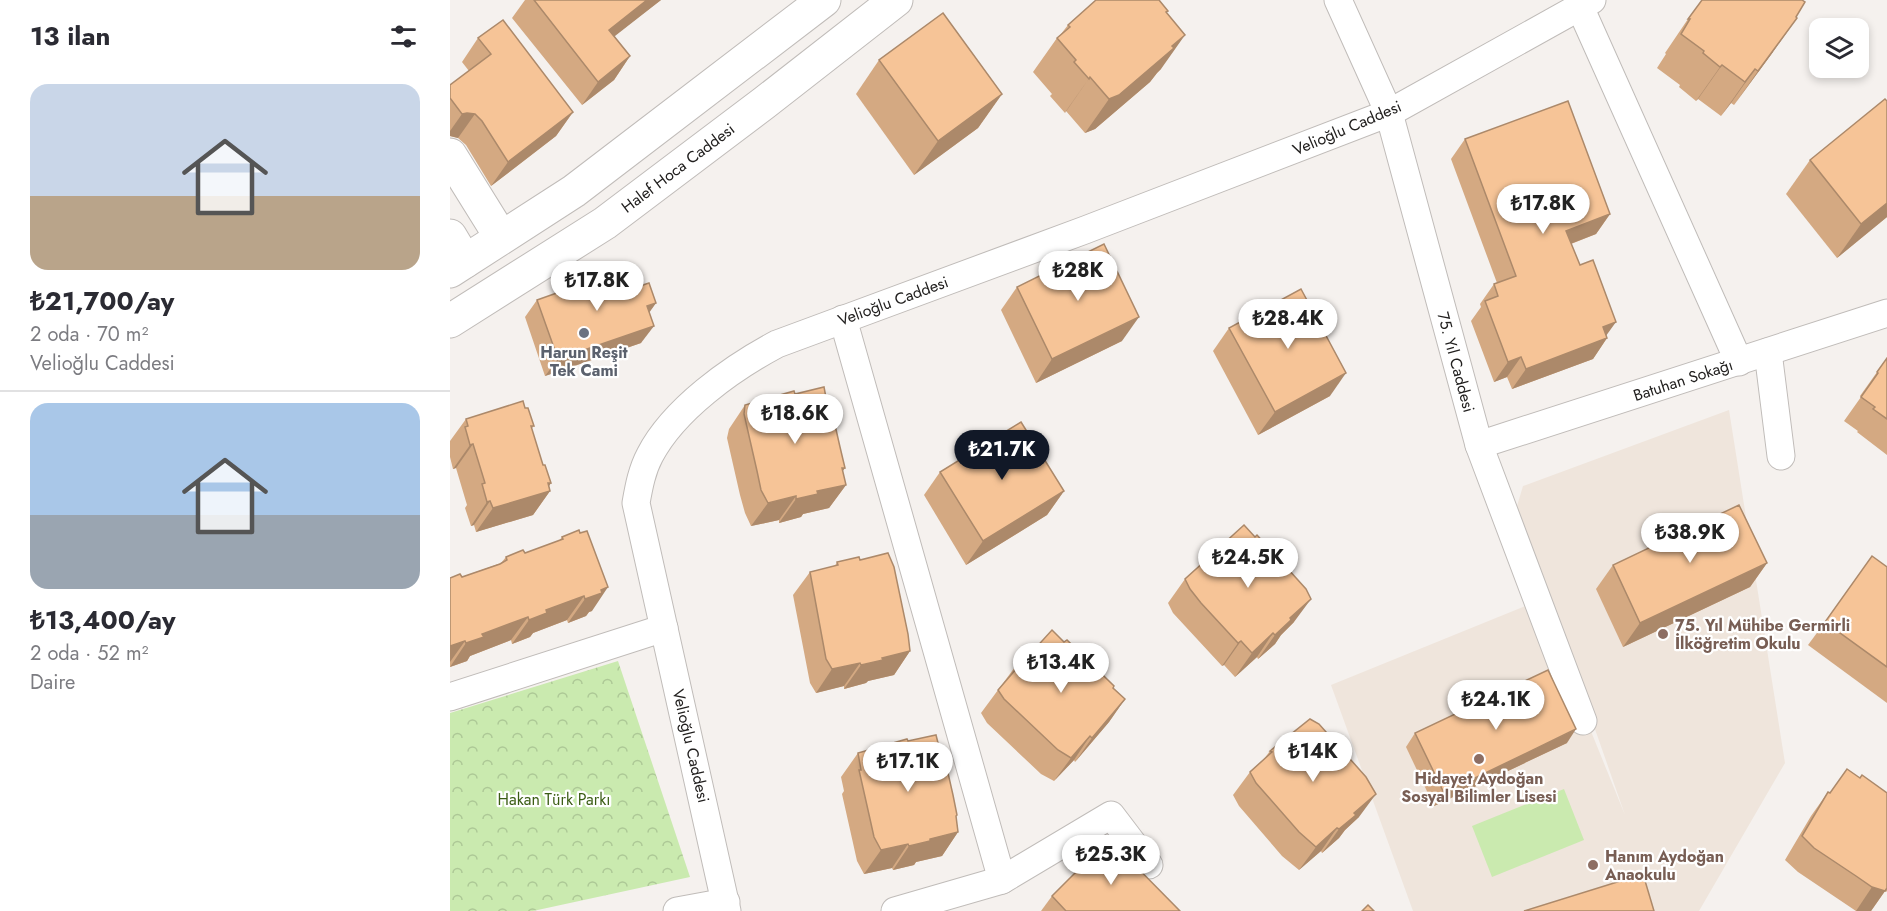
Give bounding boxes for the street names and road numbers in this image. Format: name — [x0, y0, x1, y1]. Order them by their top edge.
street label: Velioğlu Caddesi — [1289, 95, 1405, 161]
street label: Halef Hoca Caddesi — [617, 118, 739, 218]
street label: Velioğlu Caddesi — [835, 270, 951, 332]
street label: 75. Yıl Caddesi — [1432, 309, 1480, 415]
street label: Batuhan Sokağı — [1630, 353, 1736, 407]
street label: Velioğlu Caddesi — [667, 687, 715, 805]

